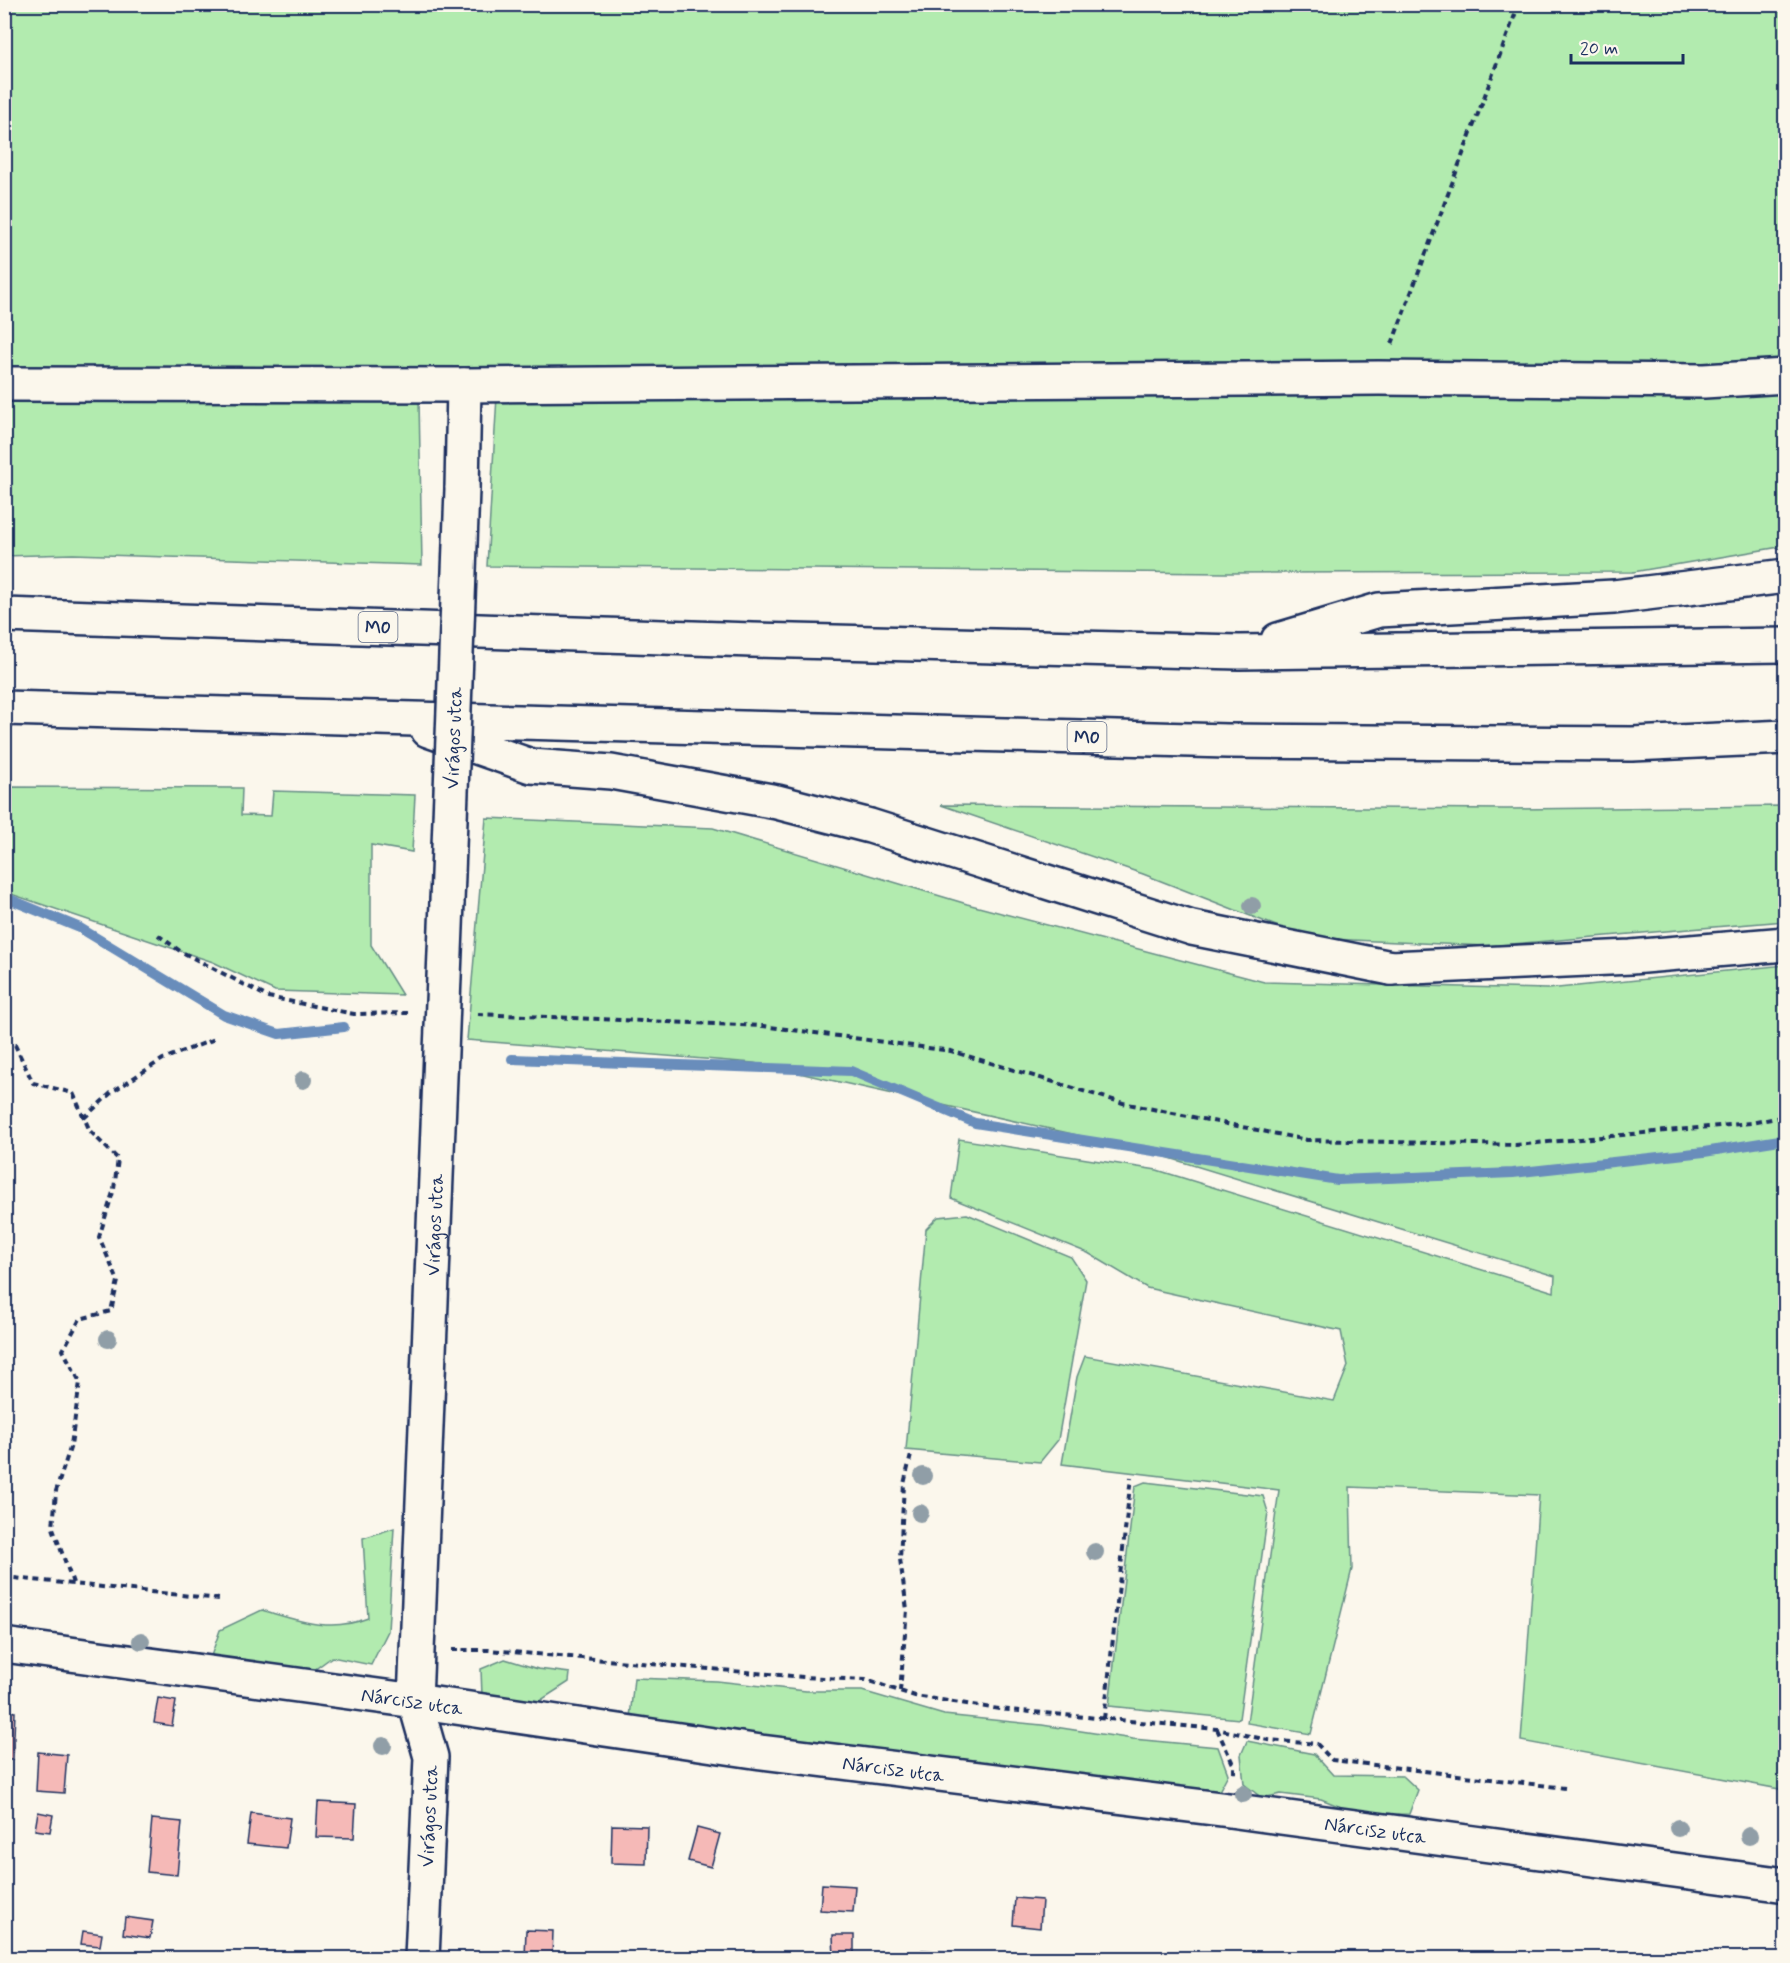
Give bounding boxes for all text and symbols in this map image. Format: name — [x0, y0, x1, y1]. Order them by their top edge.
scale bar — [1571, 27, 1684, 65]
text: 20 m — [1580, 37, 1618, 61]
road number: M0 — [358, 612, 398, 642]
street label: Virágos utca — [439, 686, 470, 790]
road number: M0 — [1068, 722, 1106, 752]
street label: Virágos utca — [420, 1172, 451, 1276]
street label: Nárcisz utca — [359, 1682, 466, 1723]
street label: Nárcisz utca — [841, 1750, 947, 1790]
street label: Virágos utca — [414, 1764, 446, 1868]
street label: Nárcisz utca — [1323, 1811, 1429, 1852]

